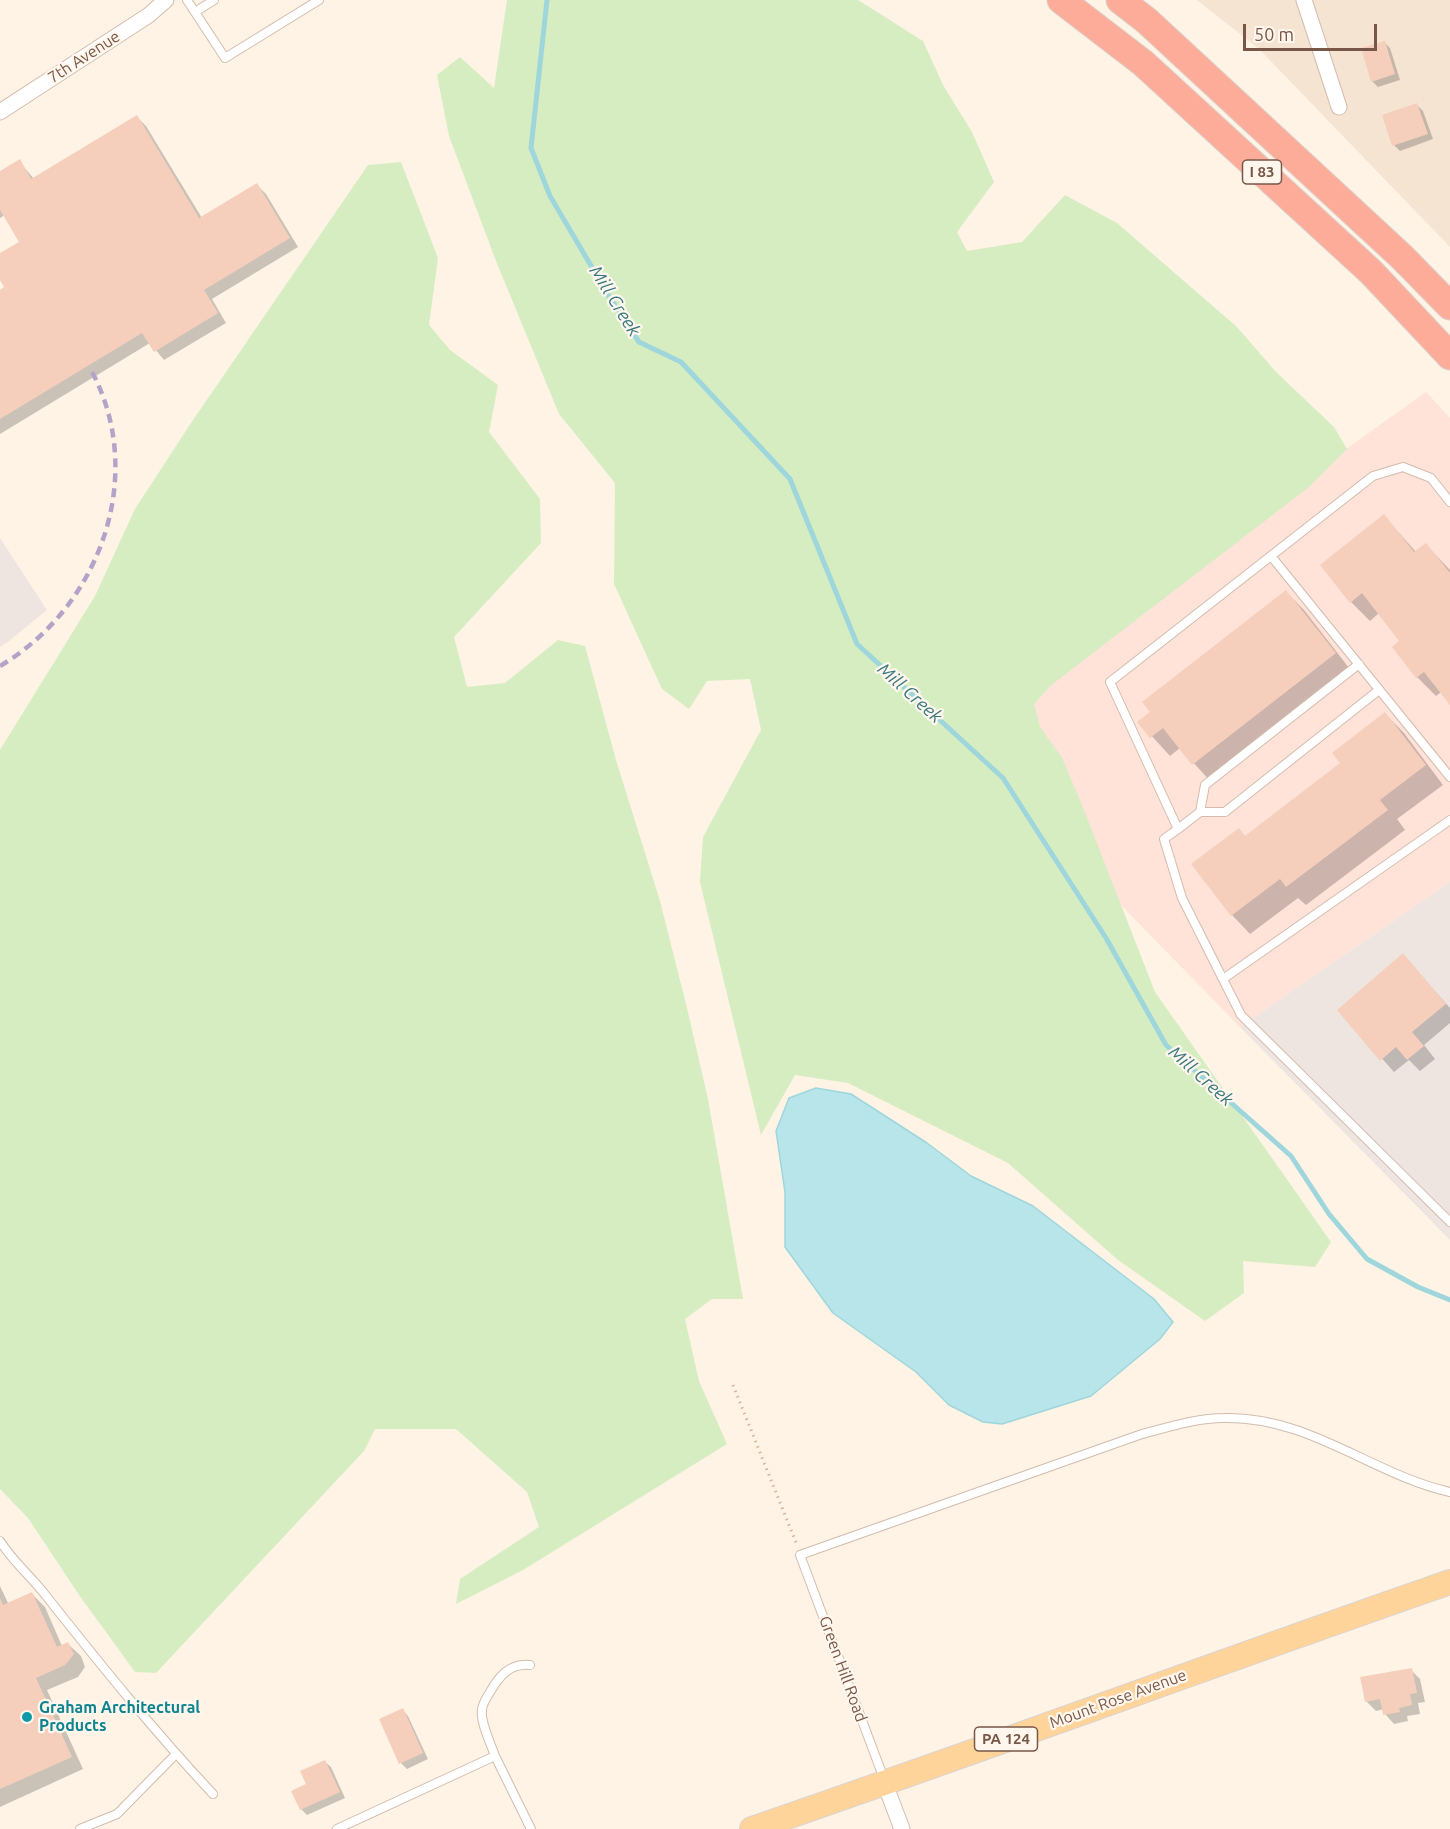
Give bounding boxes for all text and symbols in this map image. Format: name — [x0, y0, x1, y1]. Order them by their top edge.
scale bar — [1246, 12, 1380, 50]
text: 50 m — [1254, 24, 1294, 44]
street label: 7th Avenue — [44, 27, 124, 87]
road number: I 83 — [1242, 160, 1282, 184]
water label: Mill Creek — [585, 262, 645, 340]
water label: Mill Creek — [873, 658, 947, 728]
water label: Mill Creek — [1164, 1041, 1238, 1111]
street label: Green Hill Road — [815, 1614, 871, 1724]
street label: Mount Rose Avenue — [1047, 1665, 1189, 1733]
place label: Graham Architectural Products — [39, 1698, 200, 1736]
marker: Graham Architectural Products — [20, 1710, 34, 1724]
road number: PA 124 — [974, 1727, 1038, 1751]

